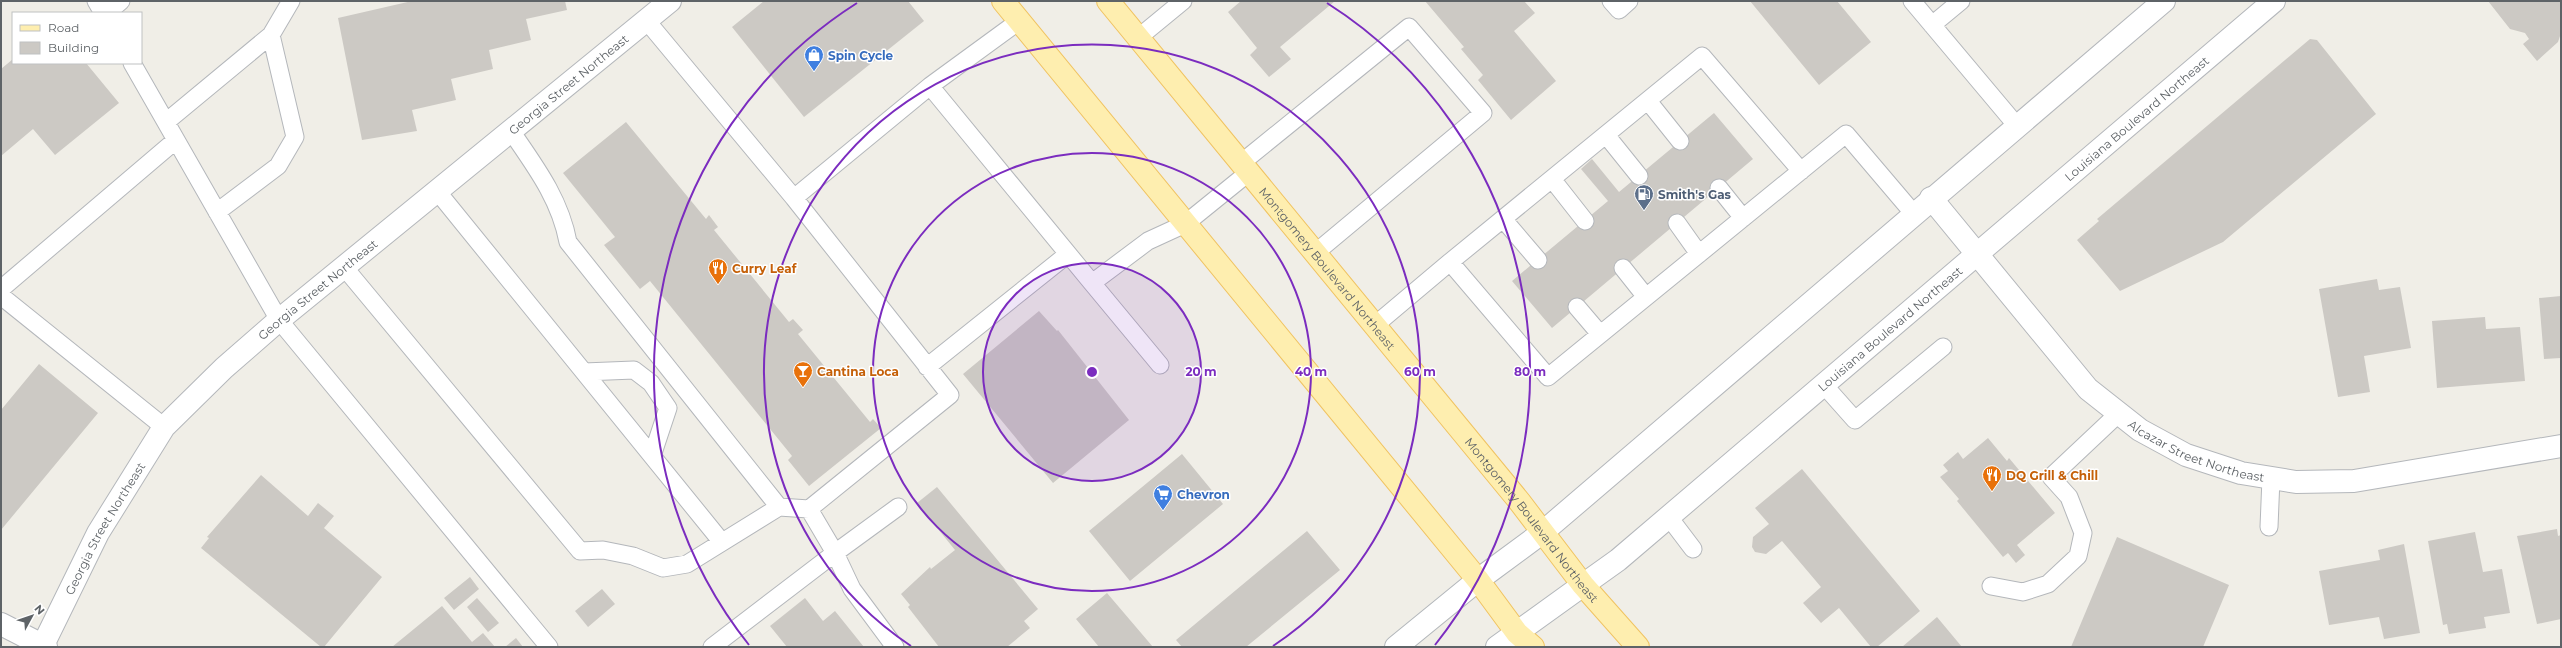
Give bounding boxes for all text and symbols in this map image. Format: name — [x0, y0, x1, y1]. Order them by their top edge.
legend — [12, 12, 142, 64]
text: Road — [48, 20, 79, 35]
street label: Georgia Street Northeast — [505, 31, 631, 137]
text: Building — [48, 40, 99, 55]
shop icon: Spin Cycle — [803, 44, 825, 72]
place label: Spin Cycle — [828, 48, 894, 63]
street label: Louisiana Boulevard Northeast — [2061, 53, 2212, 184]
fuel station icon: Smith's Gas — [1633, 183, 1655, 211]
street label: Montgomery Boulevard Northeast — [1256, 184, 1399, 353]
place label: Smith's Gas — [1658, 187, 1732, 202]
street label: Georgia Street Northeast — [255, 236, 380, 343]
restaurant icon: Curry Leaf — [707, 257, 729, 285]
place label: Curry Leaf — [732, 261, 798, 276]
street label: Louisiana Boulevard Northeast — [1814, 263, 1965, 394]
bar icon: Cantina Loca — [792, 360, 814, 388]
place label: Cantina Loca — [817, 364, 899, 379]
text: 20 m — [1185, 364, 1217, 379]
text: 40 m — [1295, 364, 1327, 379]
text: 60 m — [1404, 364, 1436, 379]
text: 80 m — [1514, 364, 1546, 379]
centre of rings — [1085, 365, 1099, 379]
street label: Alcazar Street Northeast — [2125, 416, 2266, 484]
street label: Montgomery Boulevard Northeast — [1462, 434, 1602, 605]
street label: Georgia Street Northeast — [61, 459, 148, 597]
restaurant icon: DQ Grill & Chill — [1981, 464, 2003, 492]
place label: DQ Grill & Chill — [2006, 468, 2098, 483]
supermarket icon: Chevron — [1152, 483, 1174, 511]
place label: Chevron — [1177, 487, 1230, 502]
north arrow — [12, 596, 52, 636]
text: N — [31, 602, 48, 617]

